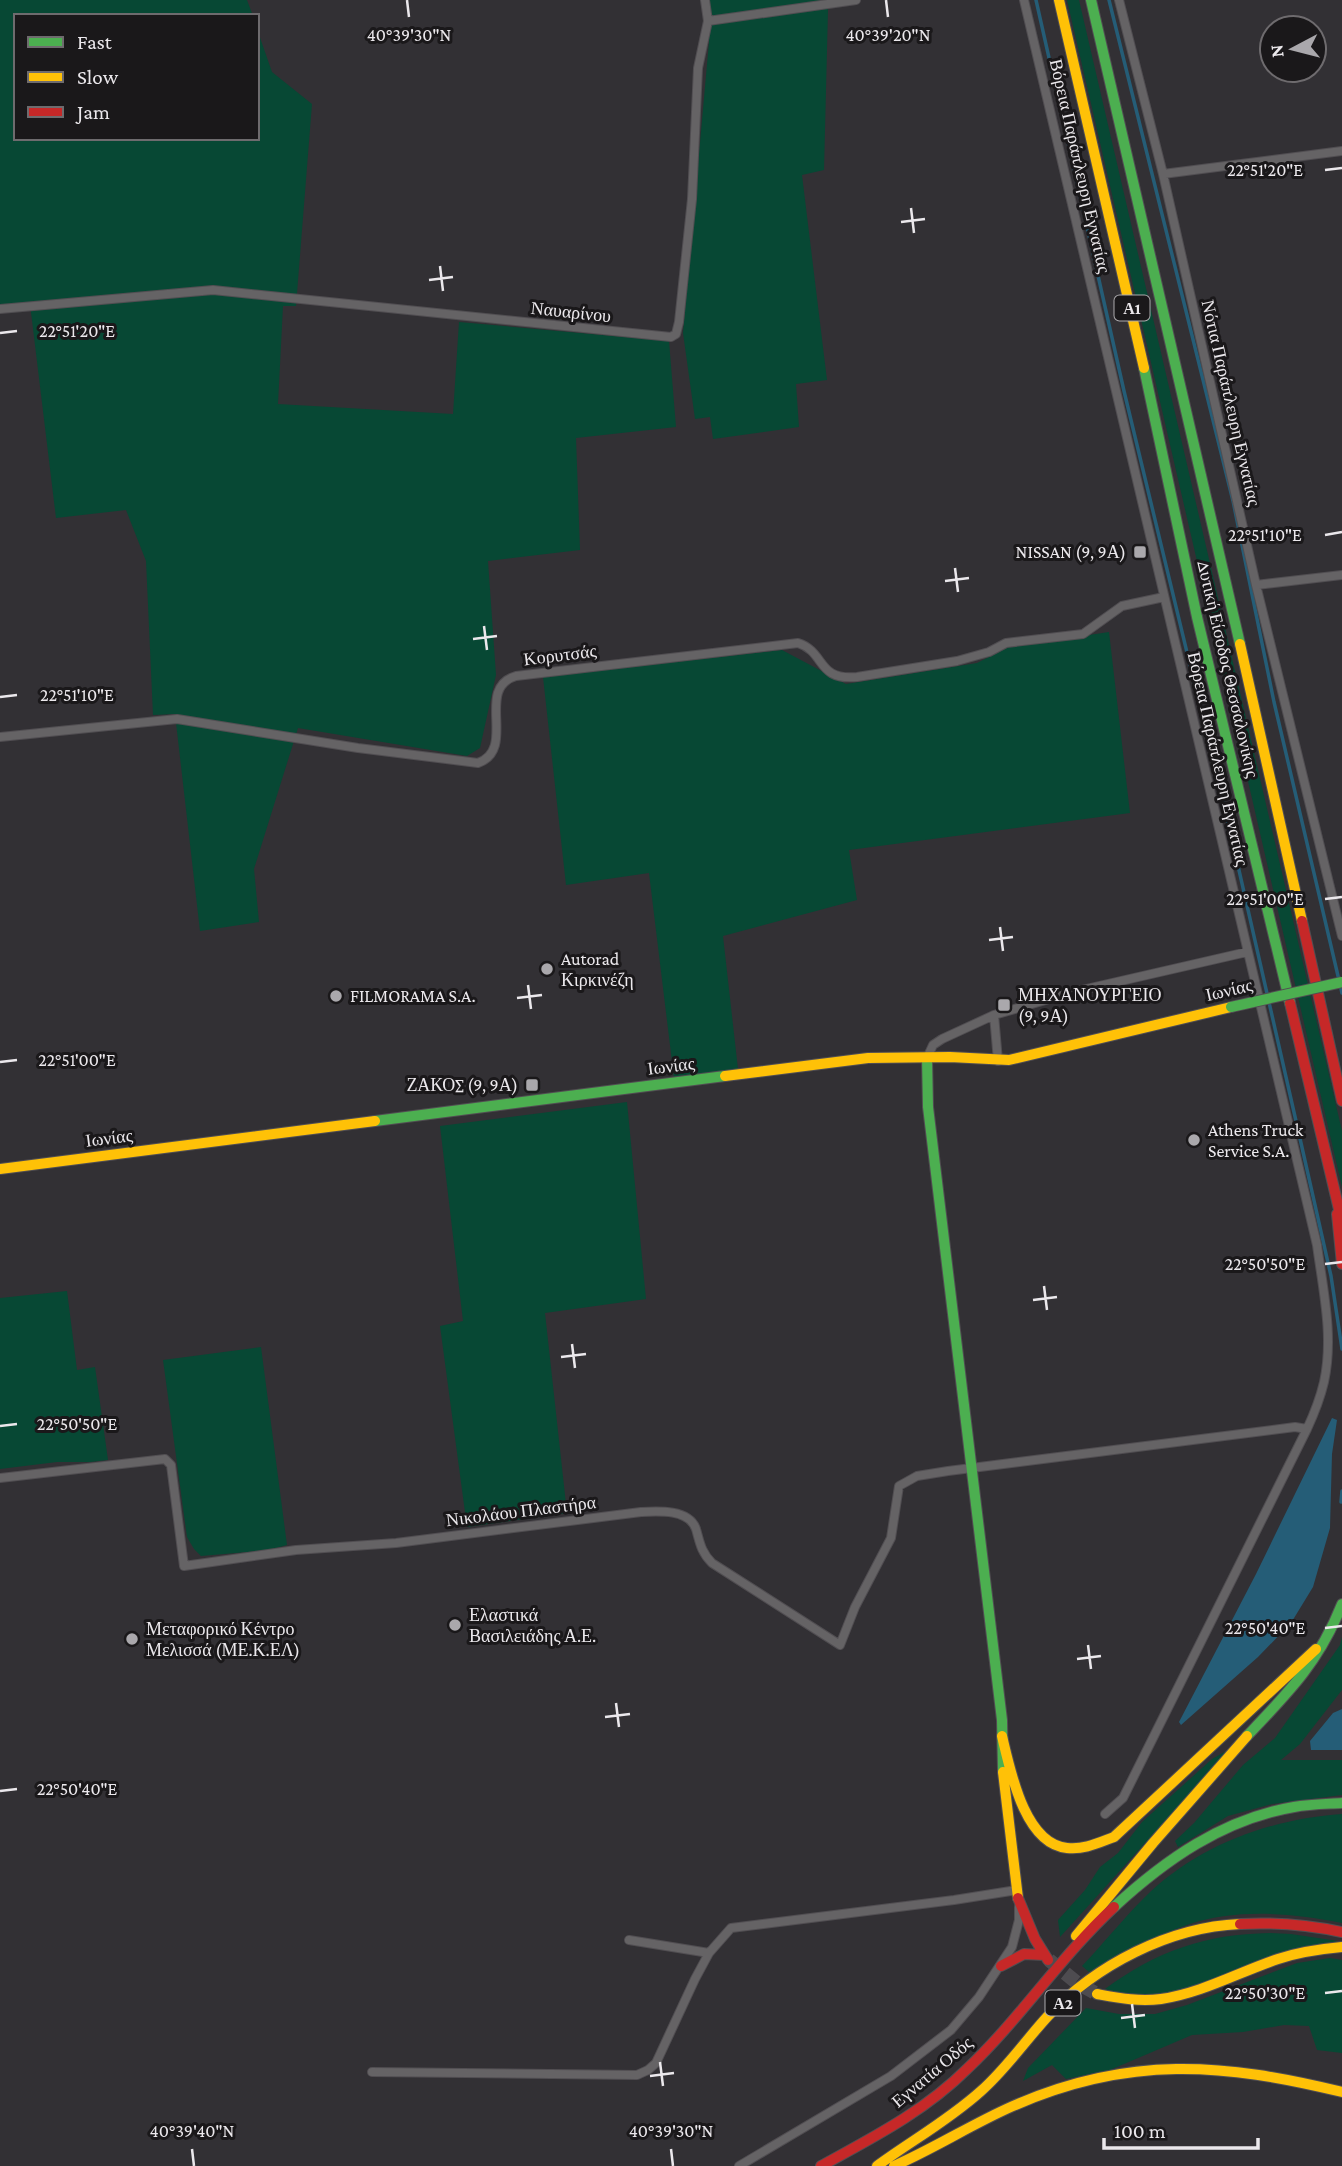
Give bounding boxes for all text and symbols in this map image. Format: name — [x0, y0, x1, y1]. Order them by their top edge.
legend — [14, 14, 259, 140]
north arrow — [1258, 14, 1328, 84]
text: 40°39'30"N — [367, 25, 452, 45]
text: 40°39'20"N — [845, 25, 931, 45]
text: Fast — [77, 30, 113, 54]
text: N — [1265, 43, 1288, 59]
street label: Βόρεια Παράπλευρη Εγνατίας — [1046, 57, 1114, 275]
text: Slow — [77, 65, 119, 89]
text: Jam — [75, 100, 110, 124]
text: 22°51'20"E — [1227, 160, 1303, 180]
road number: Α1 — [1114, 296, 1150, 320]
street label: Ναυαρίνου — [530, 298, 612, 326]
street label: Νότια Παράπλευρη Εγνατίας — [1198, 298, 1264, 508]
text: 22°51'20"E — [39, 321, 115, 341]
text: 22°51'10"E — [1228, 525, 1302, 545]
place label: NISSAN (9, 9Α) — [1016, 542, 1126, 563]
marker: NISSAN (9, 9Α) — [1132, 544, 1148, 560]
street label: Δυτική Είσοδος Θεσσαλονίκης — [1193, 558, 1263, 780]
street label: Κορυτσάς — [522, 641, 598, 669]
street label: Βόρεια Παράπλευρη Εγνατίας — [1184, 650, 1252, 868]
text: 22°51'10"E — [40, 685, 114, 705]
text: 22°51'00"E — [1226, 889, 1304, 909]
place label: Autorad Κιρκινέζη — [561, 949, 634, 990]
marker: Autorad Κιρκινέζη — [539, 961, 555, 977]
street label: Ιωνίας — [1204, 975, 1254, 1005]
place label: ΜΗΧΑΝΟΥΡΓΕΙΟ (9, 9Α) — [1018, 985, 1162, 1027]
place label: FILMORAMA S.A. — [350, 986, 476, 1006]
marker: FILMORAMA S.A. — [328, 988, 344, 1004]
marker: ΜΗΧΑΝΟΥΡΓΕΙΟ (9, 9Α) — [996, 997, 1012, 1013]
text: 22°51'00"E — [38, 1050, 116, 1070]
street label: Ιωνίας — [646, 1053, 696, 1079]
place label: ΖΑΚΟΣ (9, 9Α) — [406, 1075, 518, 1096]
marker: ΖΑΚΟΣ (9, 9Α) — [524, 1077, 540, 1093]
place label: Athens Truck Service S.A. — [1208, 1120, 1304, 1161]
street label: Ιωνίας — [84, 1125, 134, 1151]
marker: Athens Truck Service S.A. — [1186, 1132, 1202, 1148]
text: 22°50'50"E — [1225, 1254, 1305, 1274]
text: 22°50'50"E — [37, 1414, 117, 1434]
street label: Νικολάου Πλαστήρα — [445, 1492, 598, 1530]
place label: Ελαστικά Βασιλειάδης Α.Ε. — [469, 1605, 596, 1646]
marker: Ελαστικά Βασιλειάδης Α.Ε. — [447, 1617, 463, 1633]
text: 22°50'40"E — [1225, 1618, 1306, 1638]
place label: Μεταφορικό Κέντρο Μελισσά (ΜΕ.Κ.ΕΛ) — [146, 1619, 300, 1661]
marker: Μεταφορικό Κέντρο Μελισσά (ΜΕ.Κ.ΕΛ) — [124, 1631, 140, 1647]
text: 22°50'40"E — [37, 1779, 118, 1799]
text: 22°50'30"E — [1225, 1983, 1306, 2003]
road number: Α2 — [1046, 1991, 1080, 2016]
street label: Εγνατία Οδός — [888, 2033, 976, 2111]
scale bar — [1104, 2106, 1258, 2150]
text: 100 m — [1114, 2119, 1166, 2143]
text: 40°39'40"N — [150, 2121, 235, 2141]
text: 40°39'30"N — [629, 2121, 714, 2141]

